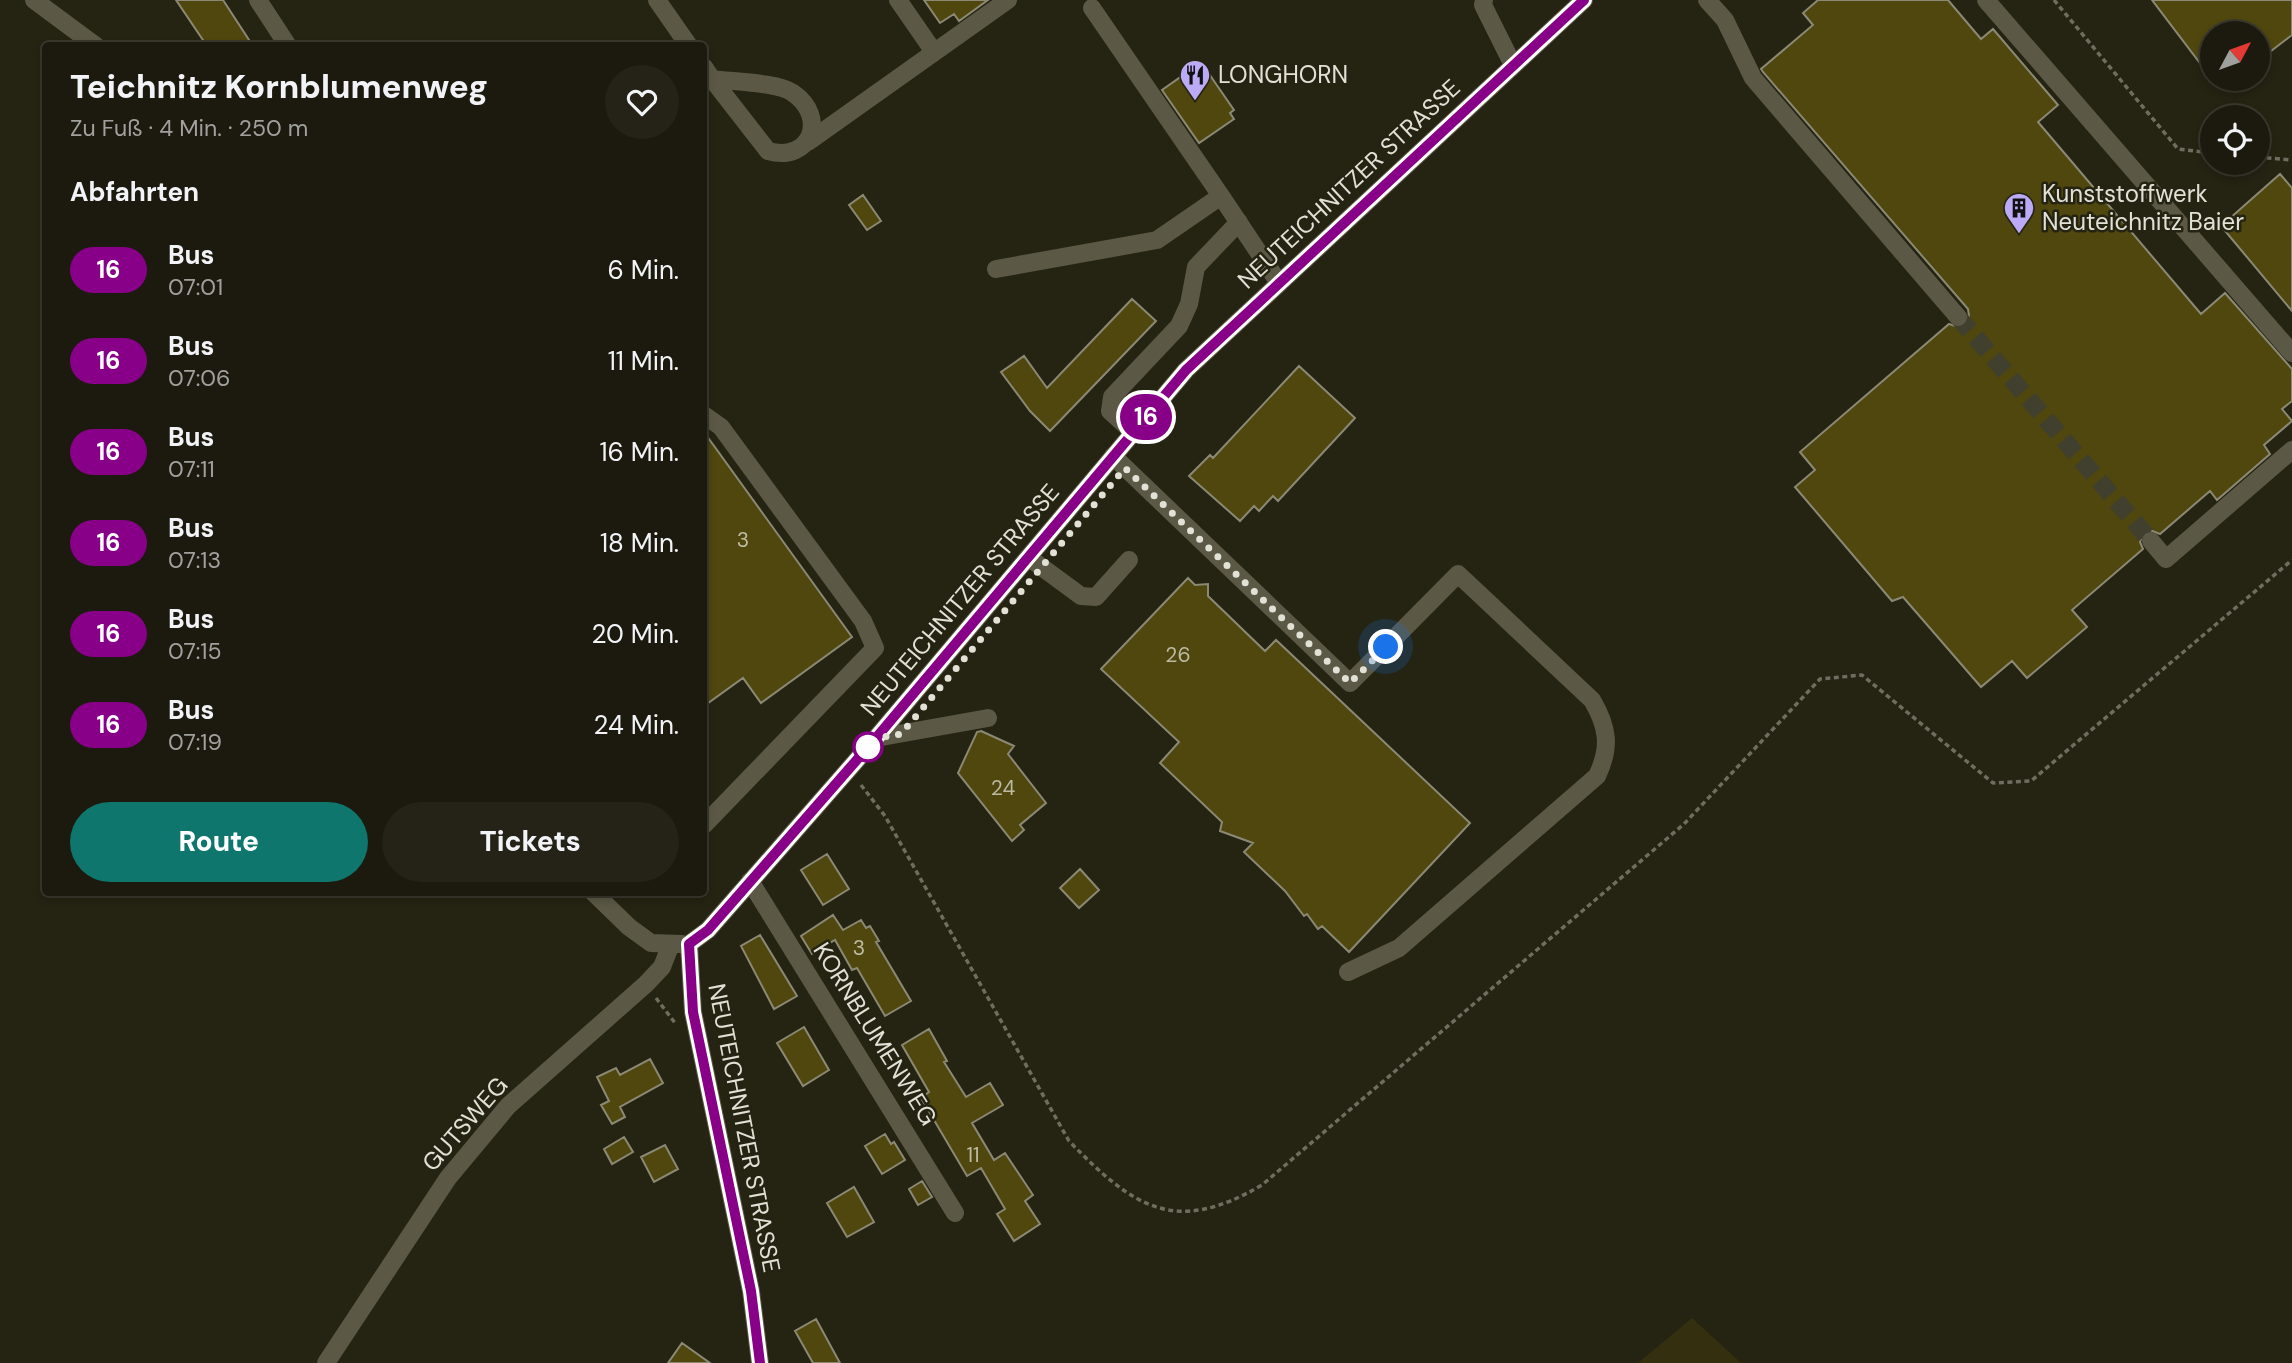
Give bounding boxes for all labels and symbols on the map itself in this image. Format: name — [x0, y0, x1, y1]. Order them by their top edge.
north arrow — [2200, 21, 2270, 91]
restaurant icon: LONGHORN — [1178, 58, 1212, 102]
place label: LONGHORN — [1218, 59, 1348, 90]
street label: NEUTEICHNITZER STRASSE — [1231, 72, 1467, 295]
place label: Kunststoffwerk Neuteichnitz Baier — [2042, 178, 2244, 237]
building icon: Kunststoffwerk Neuteichnitz Baier — [2002, 191, 2036, 235]
line badge: 16 — [1114, 394, 1178, 440]
street label: NEUTEICHNITZER STRASSE — [853, 477, 1066, 722]
house number: 3 — [737, 526, 749, 554]
your location — [1368, 629, 1403, 664]
house number: 26 — [1165, 641, 1191, 669]
unlabelled marker — [853, 732, 883, 762]
house number: 24 — [991, 774, 1015, 802]
house number: 3 — [853, 934, 865, 962]
street label: KORNBLUMENWEG — [807, 937, 944, 1131]
street label: NEUTEICHNITZER STRASSE — [701, 981, 788, 1275]
street label: GUTSWEG — [415, 1070, 514, 1177]
house number: 11 — [966, 1141, 980, 1169]

